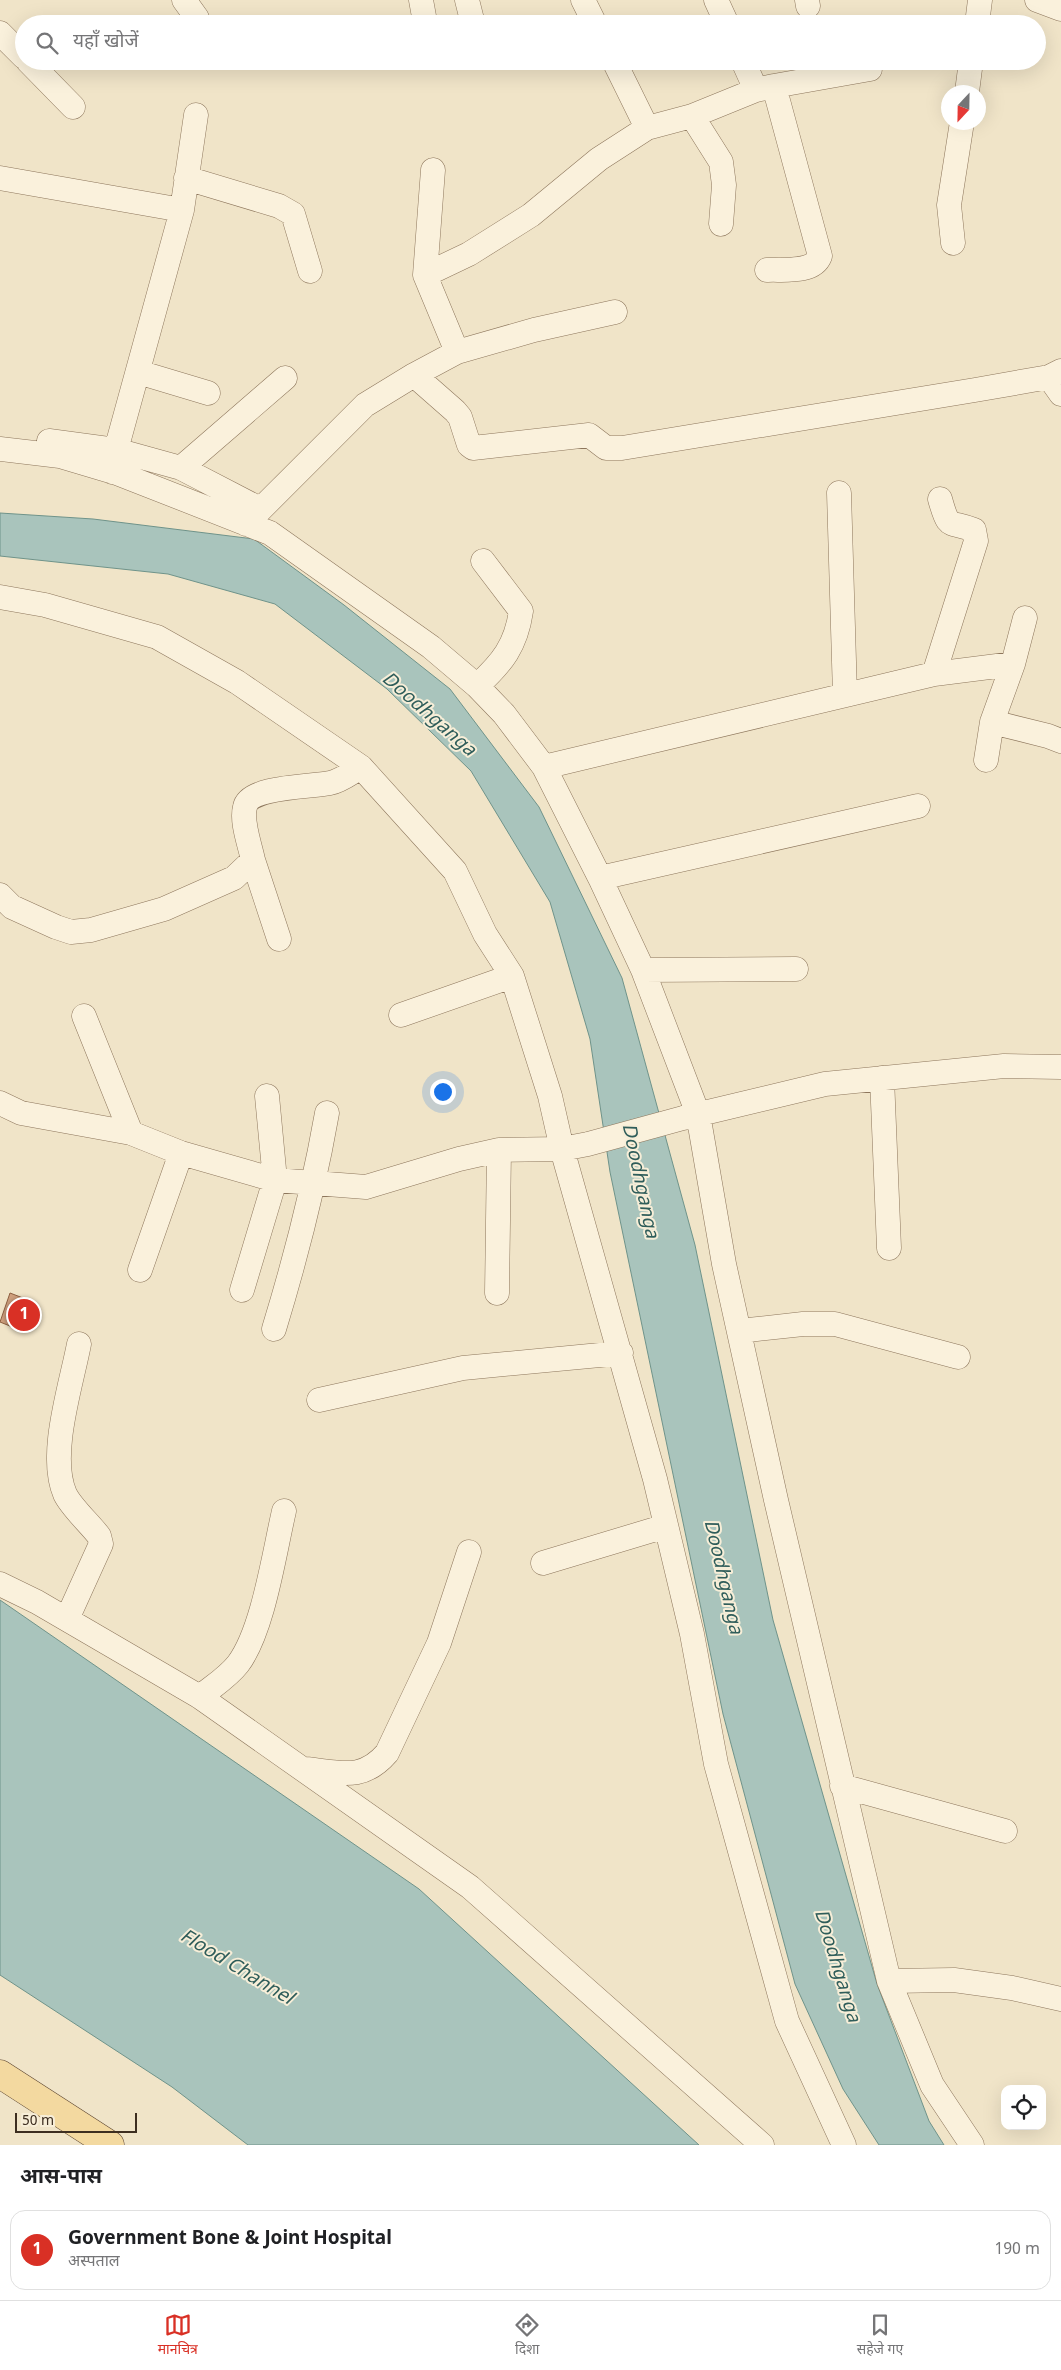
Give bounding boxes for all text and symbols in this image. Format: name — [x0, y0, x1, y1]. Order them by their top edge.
search box — [15, 15, 1046, 70]
icon: search — [33, 29, 61, 57]
text: यहाँ खोजें — [73, 30, 139, 55]
north arrow — [941, 85, 986, 130]
water label: Doodhganga — [376, 667, 481, 764]
your location — [430, 1079, 456, 1105]
water label: Doodhganga — [615, 1121, 664, 1242]
pin: 1 — [8, 1296, 40, 1334]
water label: Doodhganga — [697, 1517, 748, 1638]
water label: Doodhganga — [807, 1907, 865, 2027]
water label: Flood Channel — [175, 1924, 299, 2013]
map controls — [1001, 2085, 1046, 2130]
button: locate — [1001, 2085, 1046, 2130]
scale bar — [15, 2110, 138, 2133]
text: 50 m — [22, 2112, 54, 2131]
text: आस-पास — [20, 2164, 102, 2192]
text: Government Bone & Joint Hospital — [68, 2227, 392, 2252]
text: 1 — [32, 2240, 42, 2261]
text: 190 m — [994, 2240, 1040, 2261]
text: अस्पताल — [68, 2252, 120, 2273]
tab: मानचित्र — [158, 2311, 198, 2360]
tab: दिशा — [513, 2311, 541, 2360]
tab: सहेजे गए — [857, 2311, 903, 2360]

